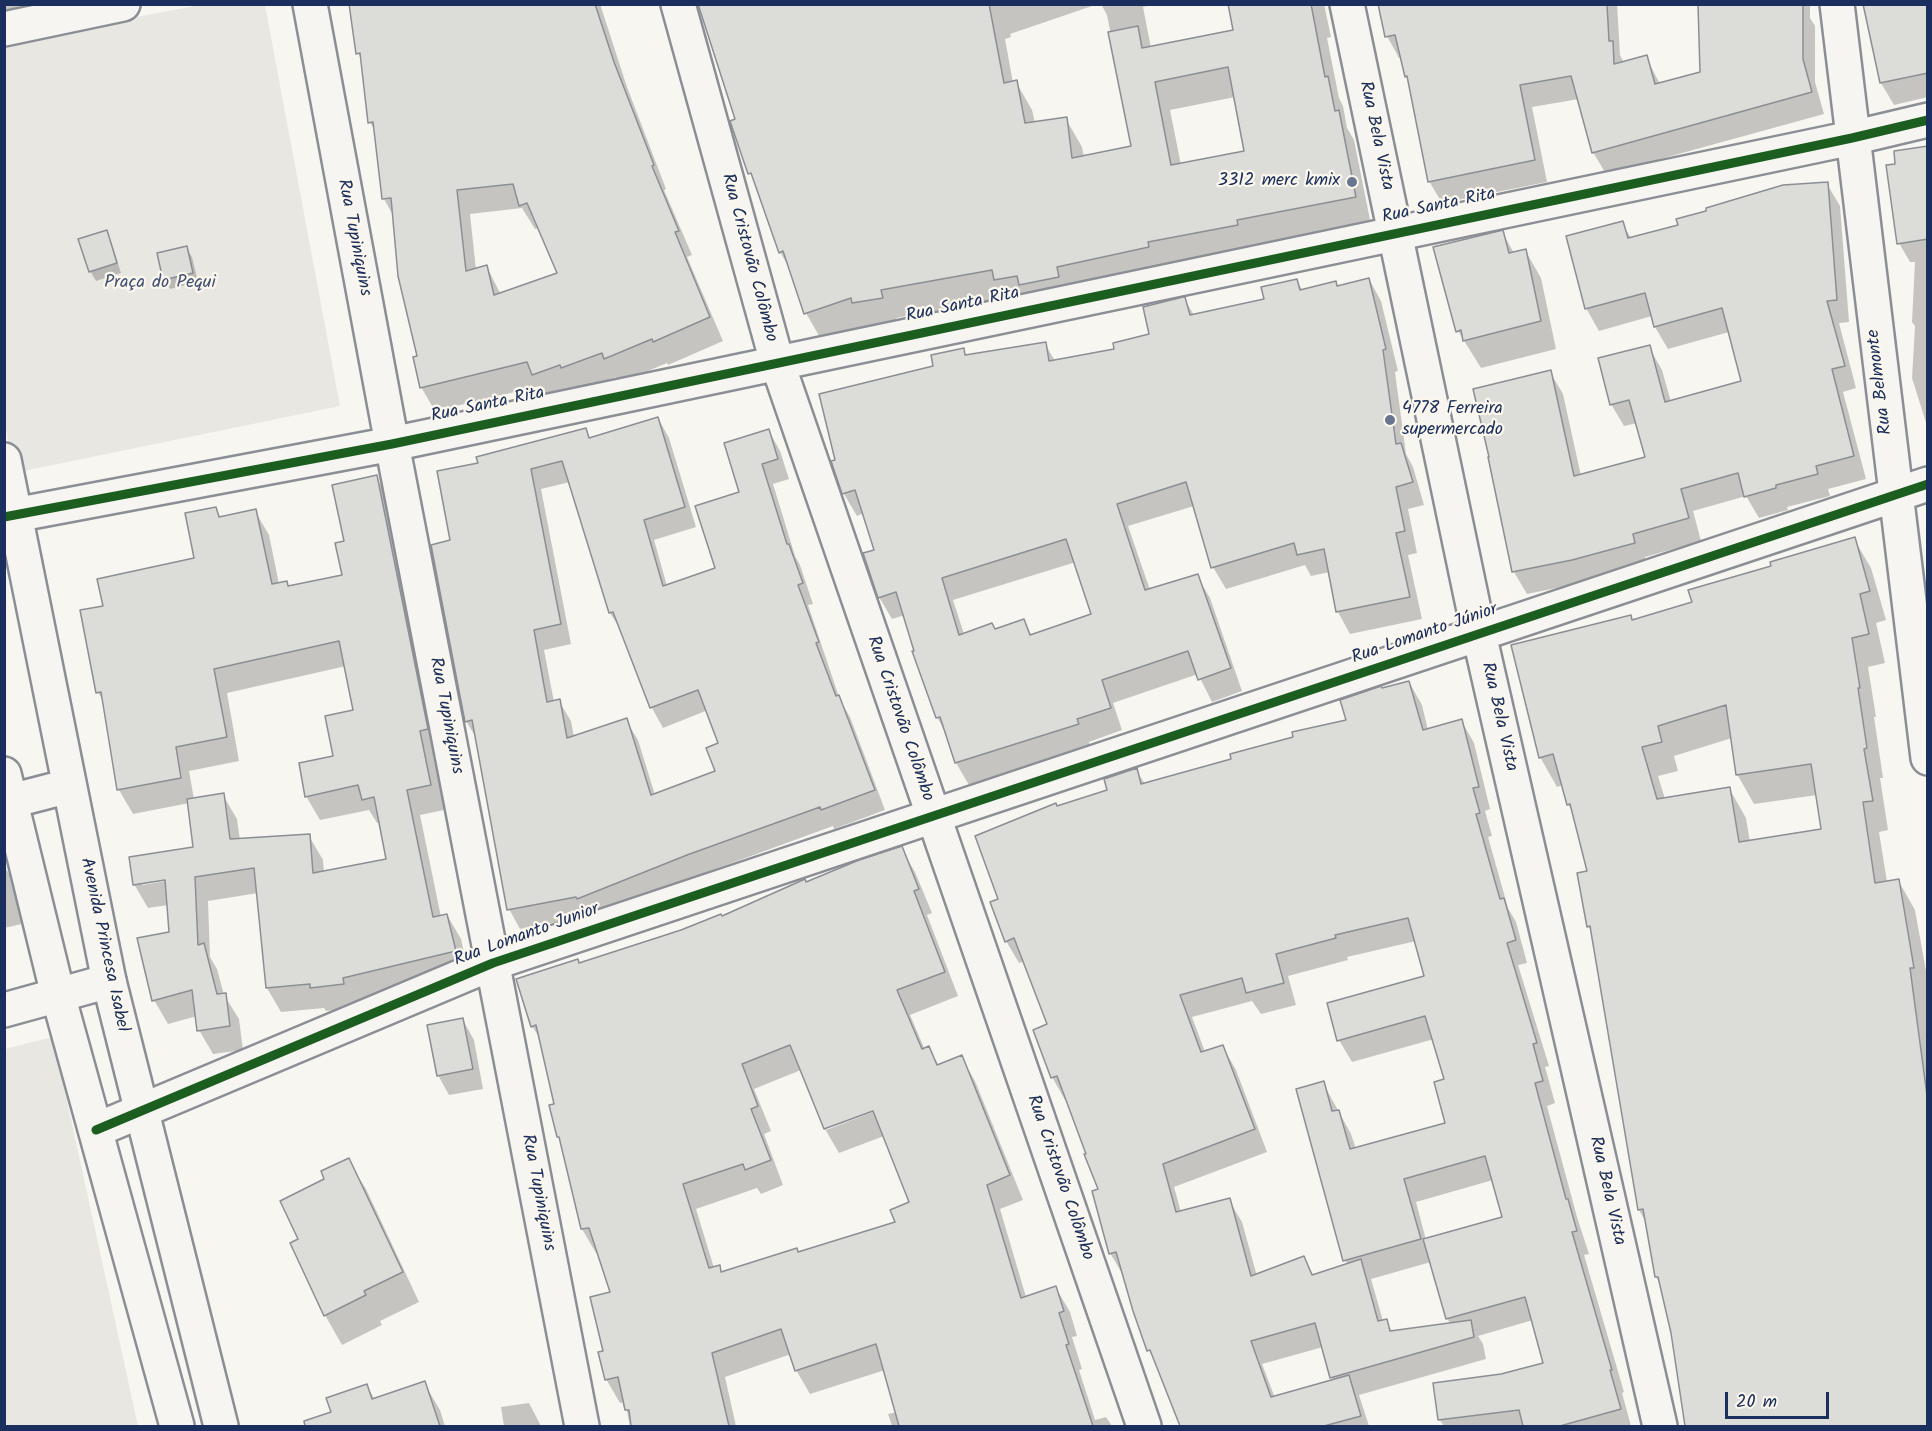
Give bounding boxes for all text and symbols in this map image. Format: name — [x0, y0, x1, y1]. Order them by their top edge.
street label: Rua Bela Vista — [1353, 79, 1397, 193]
street label: Rua Cristovão Colômbo — [715, 171, 781, 345]
place label: 3312 merc kmix — [1218, 171, 1340, 193]
marker: 3312 merc kmix — [1345, 175, 1359, 189]
street label: Rua Tupiniquins — [331, 178, 375, 298]
street label: Rua Santa Rita — [1380, 184, 1498, 230]
park label: Praça do Pequi — [104, 273, 216, 295]
street label: Rua Santa Rita — [904, 283, 1022, 329]
street label: Rua Belmonte — [1864, 328, 1898, 436]
street label: Rua Santa Rita — [429, 383, 547, 429]
place label: 4778 Ferreira supermercado — [1402, 399, 1503, 442]
marker: 4778 Ferreira supermercado — [1383, 413, 1397, 427]
street label: Rua Lomanto Júnior — [1349, 600, 1501, 670]
street label: Rua Cristovão Colômbo — [861, 633, 937, 805]
street label: Rua Tupiniquins — [423, 656, 467, 776]
street label: Rua Bela Vista — [1475, 660, 1521, 774]
street label: Avenida Princesa Isabel — [74, 856, 132, 1034]
street label: Rua Lomanto Junior — [452, 900, 602, 972]
street label: Rua Cristovão Colômbo — [1021, 1092, 1097, 1264]
street label: Rua Tupiniquins — [515, 1133, 559, 1253]
street label: Rua Bela Vista — [1583, 1134, 1629, 1248]
scale bar — [1728, 1380, 1832, 1418]
text: 20 m — [1736, 1388, 1777, 1417]

